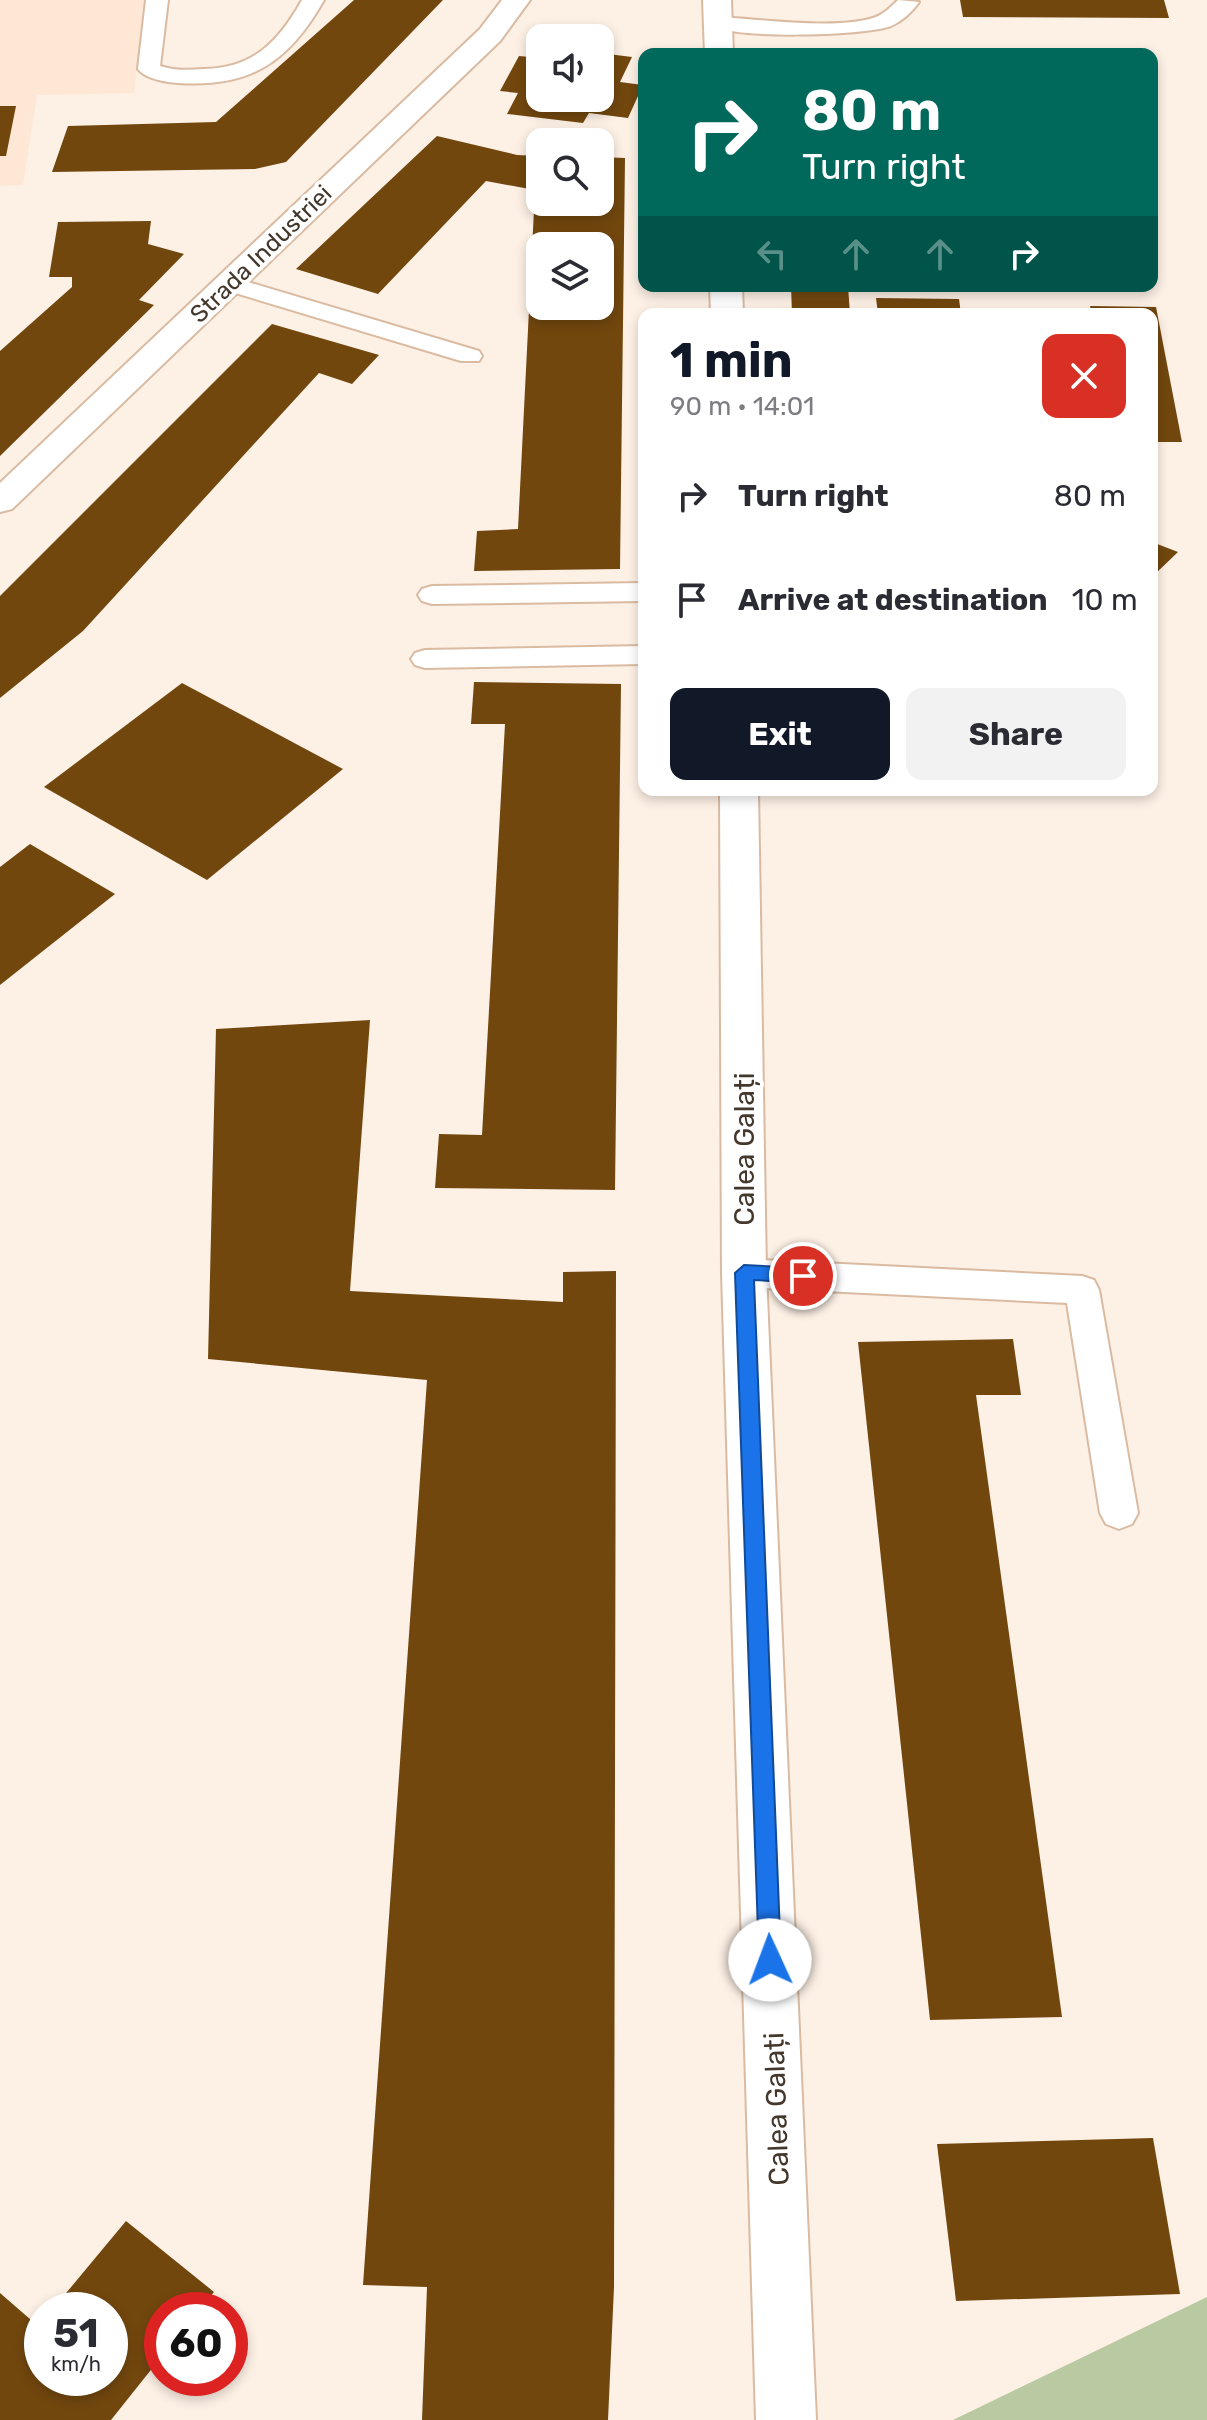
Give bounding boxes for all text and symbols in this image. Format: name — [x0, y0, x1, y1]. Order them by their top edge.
map controls — [526, 24, 614, 320]
button: sound — [526, 24, 614, 112]
text: 80 m — [802, 78, 941, 144]
icon: right — [670, 80, 774, 184]
button: search — [526, 128, 614, 216]
text: Turn right — [802, 145, 966, 188]
street label: Strada Industriei — [185, 179, 337, 329]
button: layers — [526, 232, 614, 320]
icon: left — [750, 232, 794, 276]
icon: ahead — [834, 232, 878, 276]
icon: ahead — [918, 232, 962, 276]
icon: right — [1002, 232, 1046, 276]
text: 1 min — [670, 332, 793, 389]
button: close — [1042, 334, 1126, 418]
text: 90 m · 14:01 — [670, 391, 814, 422]
icon: right — [670, 474, 714, 518]
text: Turn right — [738, 478, 889, 514]
text: 80 m — [1054, 478, 1126, 514]
icon: arrive — [670, 578, 714, 622]
text: Arrive at destination — [738, 582, 1048, 618]
text: 10 m — [1072, 582, 1138, 618]
button: Exit — [670, 688, 890, 780]
button: Share — [906, 688, 1126, 780]
street label: Calea Galați — [728, 1072, 761, 1226]
pin — [769, 1242, 837, 1310]
icon: arrive — [781, 1254, 825, 1298]
position arrow — [728, 1918, 812, 2002]
street label: Calea Galați — [757, 2032, 796, 2186]
speed limit sign: 60 — [144, 2292, 248, 2396]
text: 51 — [53, 2310, 99, 2357]
text: km/h — [51, 2352, 101, 2376]

